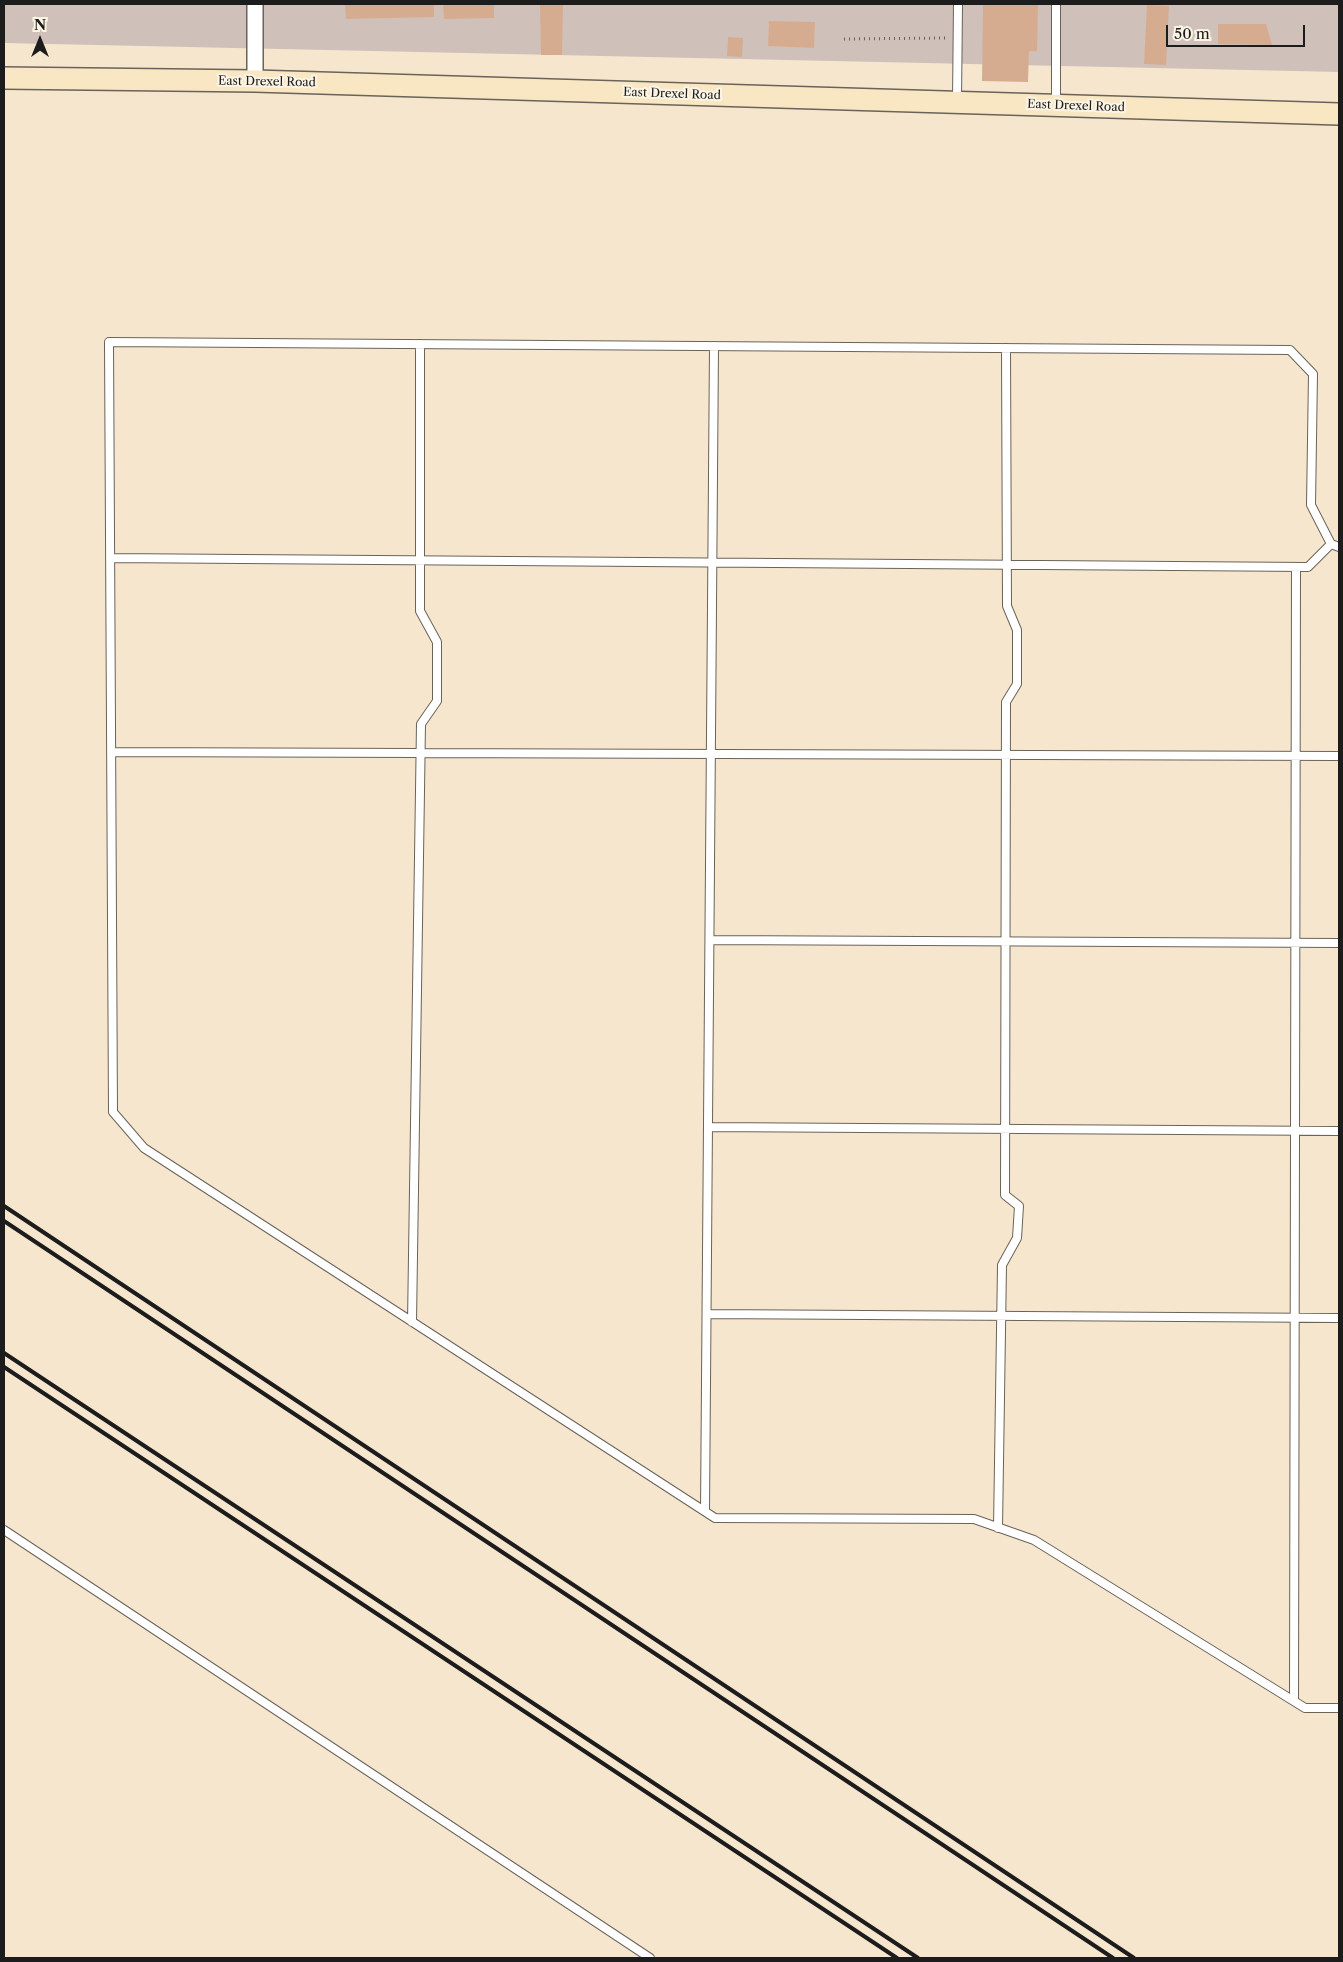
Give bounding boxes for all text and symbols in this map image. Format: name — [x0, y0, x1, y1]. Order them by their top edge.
north arrow — [15, 15, 65, 65]
scale bar — [1168, 15, 1307, 47]
text: N — [34, 16, 46, 34]
text: 50 m — [1174, 24, 1210, 43]
street label: East Drexel Road — [218, 74, 316, 90]
street label: East Drexel Road — [623, 85, 721, 103]
street label: East Drexel Road — [1027, 97, 1125, 115]

